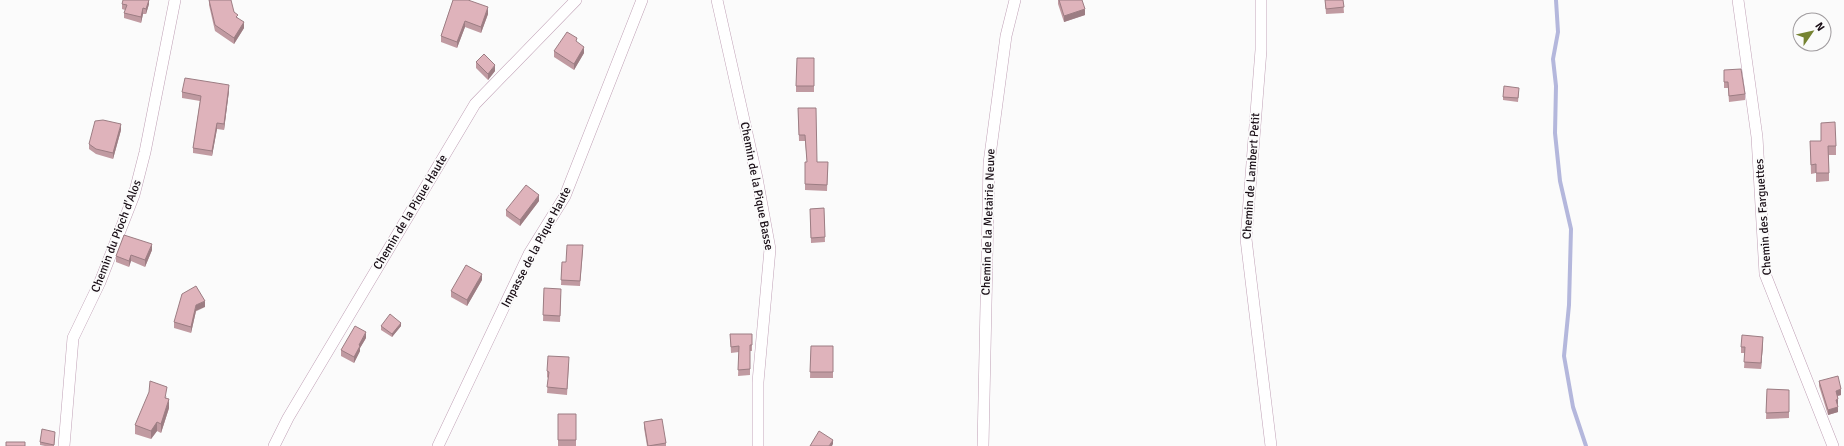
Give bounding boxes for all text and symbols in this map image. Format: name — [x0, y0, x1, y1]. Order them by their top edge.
north arrow — [1792, 12, 1832, 52]
text: N — [1812, 20, 1827, 33]
street label: Chemin de Lambert Petit — [1240, 112, 1263, 240]
street label: Chemin de la Pique Basse — [737, 121, 776, 252]
street label: Chemin de la Metairie Neuve — [978, 148, 999, 296]
street label: Chemin de la Pique Haute — [370, 152, 451, 272]
street label: Chemin des Farguettes — [1752, 158, 1775, 276]
street label: Chemin du Pioch d'Alos — [88, 178, 145, 295]
street label: Impasse de la Pique Haute — [498, 184, 575, 310]

